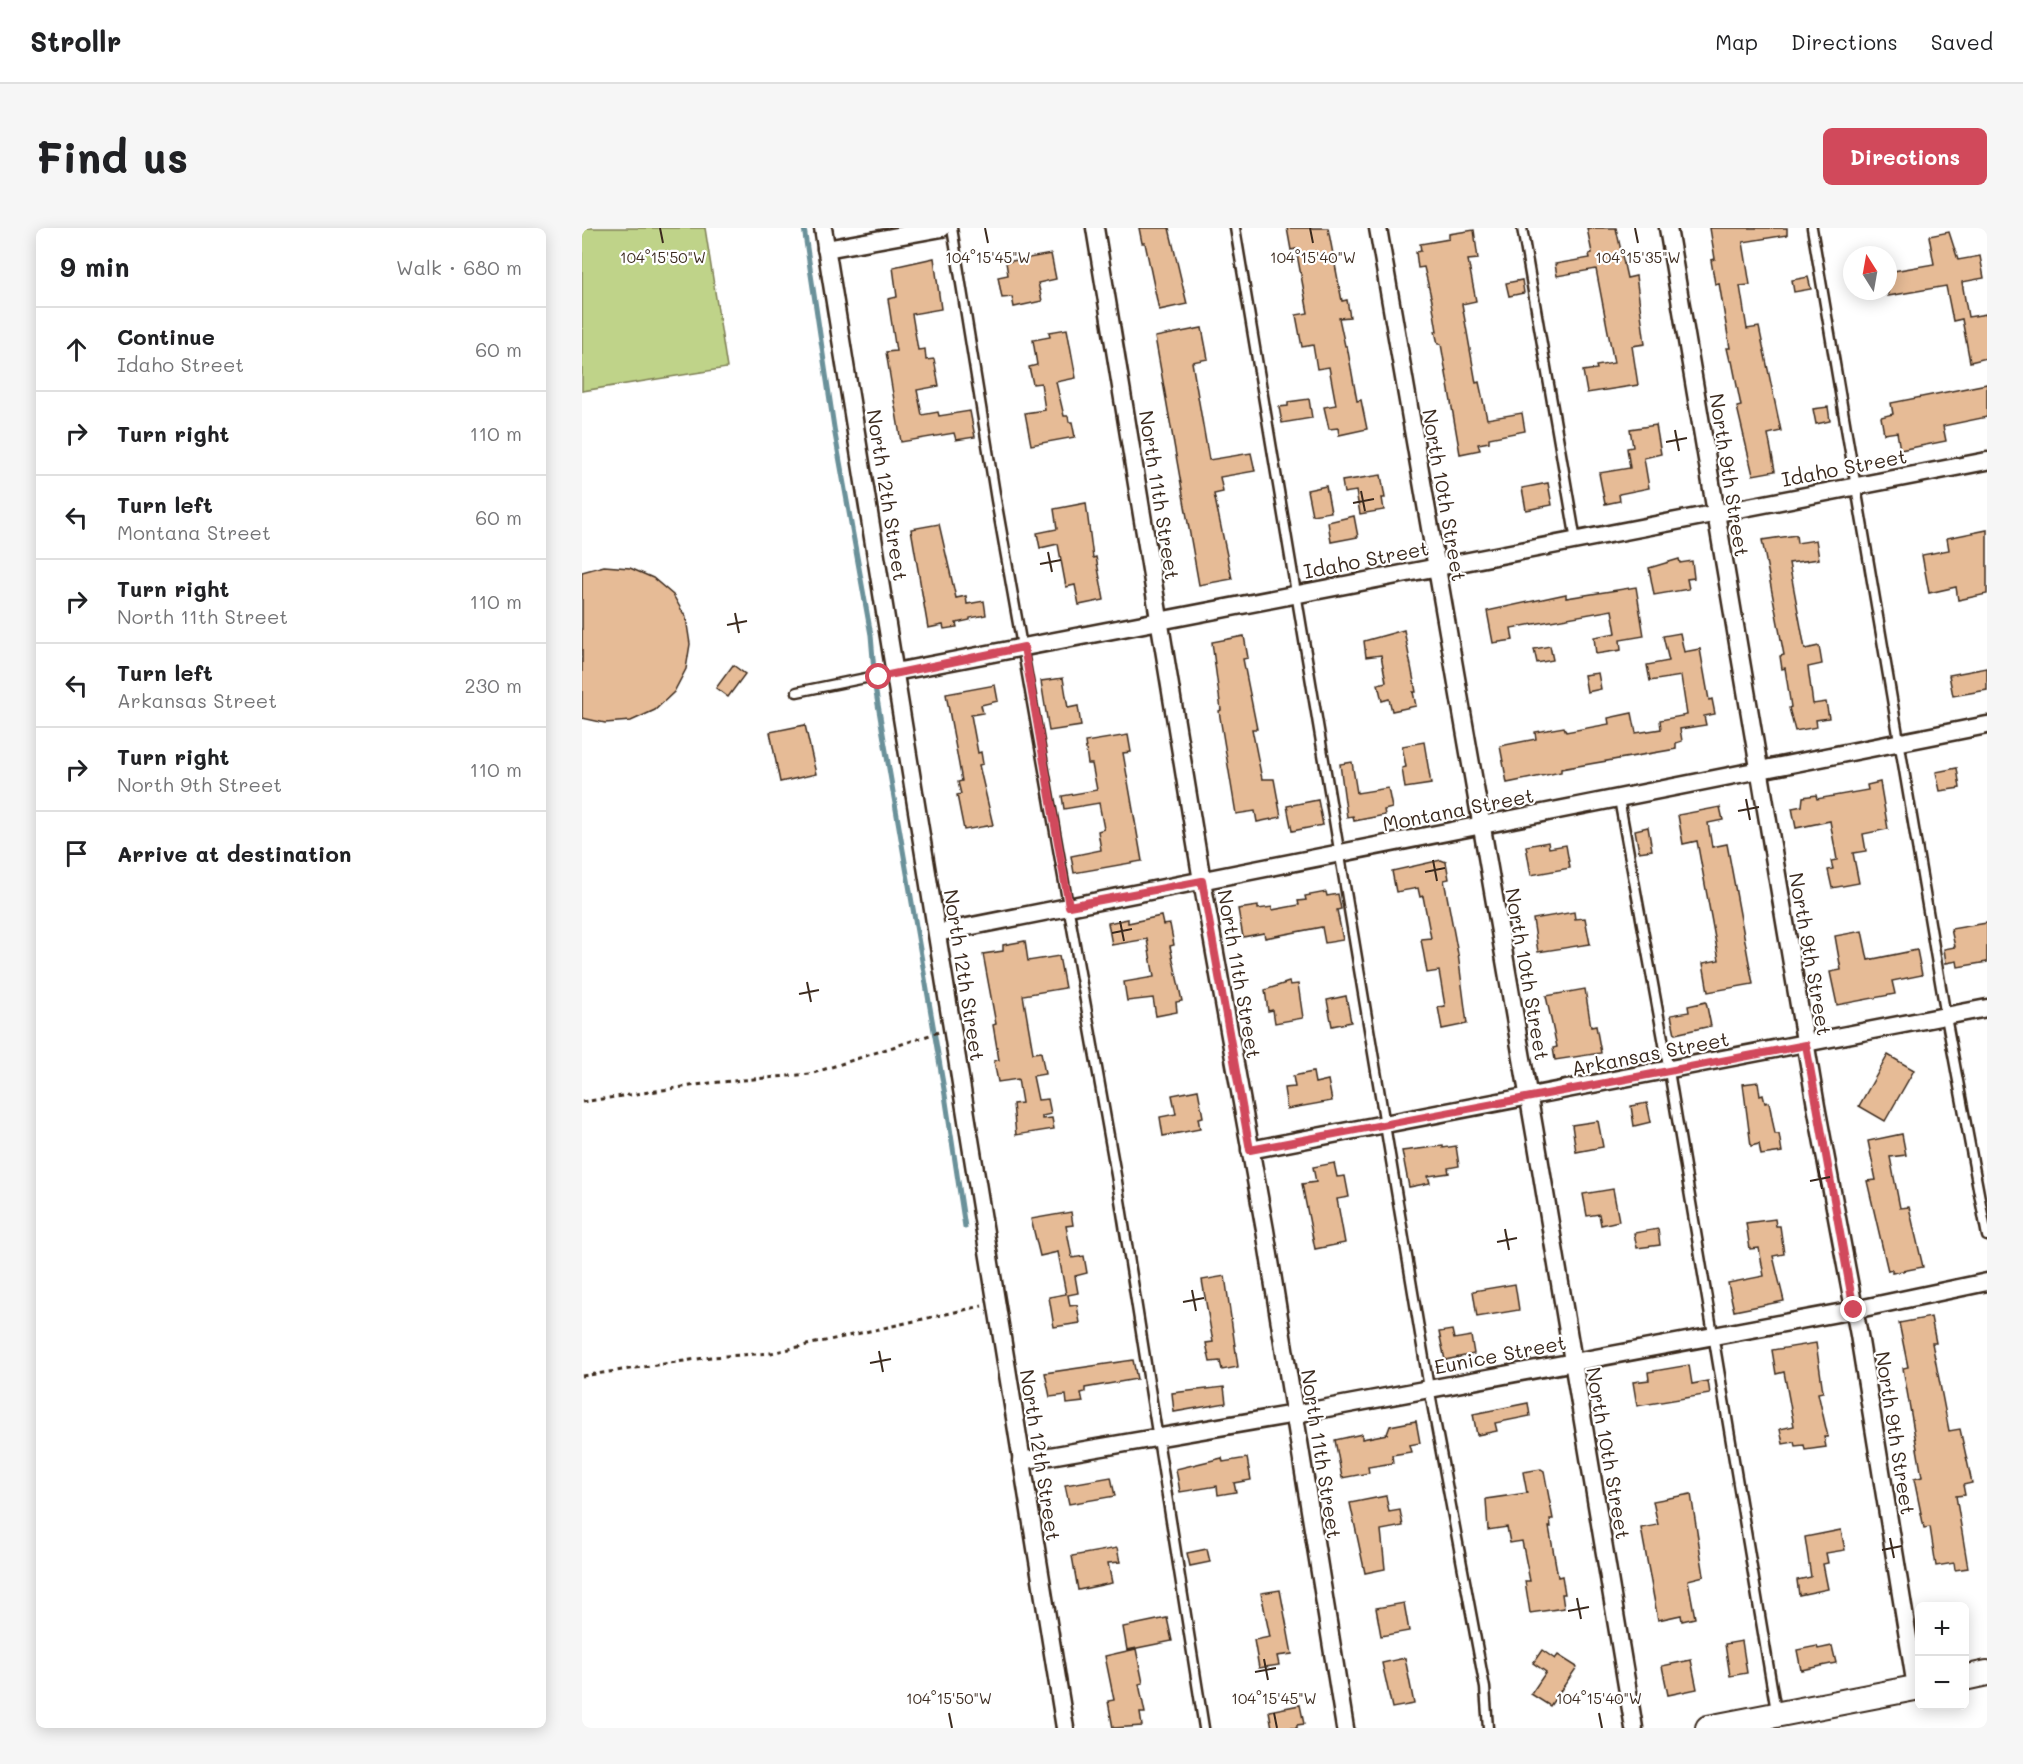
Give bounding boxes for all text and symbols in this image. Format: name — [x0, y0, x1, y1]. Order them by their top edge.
text: Strollr — [30, 23, 121, 59]
text: Map — [1715, 28, 1758, 55]
text: Directions — [1791, 28, 1898, 55]
text: Saved — [1931, 28, 1993, 55]
button: Directions — [1823, 128, 1987, 185]
text: Find us — [36, 129, 188, 184]
north arrow — [1843, 246, 1897, 300]
text: 104°15'50"W — [620, 247, 706, 267]
text: 104°15'45"W — [945, 247, 1031, 267]
text: 104°15'40"W — [1270, 247, 1356, 267]
text: 104°15'35"W — [1595, 247, 1681, 267]
text: 9 min — [60, 250, 129, 284]
text: Walk · 680 m — [396, 254, 522, 280]
text: Continue — [117, 322, 215, 351]
icon: ahead — [60, 333, 93, 366]
text: 60 m — [475, 336, 522, 362]
text: Idaho Street — [117, 351, 244, 377]
street label: North 9th Street — [1704, 391, 1756, 559]
street label: North 12th Street — [862, 407, 914, 583]
street label: North 10th Street — [1417, 407, 1473, 583]
street label: North 11th Street — [1134, 408, 1186, 582]
icon: right — [60, 417, 93, 450]
text: Turn right — [117, 419, 229, 448]
text: 110 m — [469, 420, 522, 446]
street label: Idaho Street — [1779, 442, 1909, 492]
text: Turn left — [117, 490, 213, 519]
icon: left — [60, 501, 93, 534]
text: 60 m — [475, 504, 522, 530]
text: Montana Street — [117, 519, 271, 545]
street label: Idaho Street — [1301, 534, 1431, 584]
text: Turn right — [117, 574, 229, 603]
icon: right — [60, 585, 93, 618]
text: 110 m — [469, 588, 522, 614]
text: North 11th Street — [117, 603, 288, 629]
text: Turn left — [117, 658, 213, 687]
route start — [865, 663, 891, 689]
icon: left — [60, 669, 93, 702]
text: 230 m — [464, 672, 522, 698]
text: Arkansas Street — [117, 687, 277, 713]
text: Turn right — [117, 742, 229, 771]
icon: right — [60, 753, 93, 786]
text: 110 m — [469, 756, 522, 782]
text: North 9th Street — [117, 771, 282, 797]
street label: Montana Street — [1380, 782, 1536, 836]
icon: arrive — [60, 837, 93, 870]
text: Arrive at destination — [117, 839, 352, 868]
street label: North 9th Street — [1784, 870, 1838, 1038]
street label: North 10th Street — [1500, 886, 1556, 1062]
street label: North 12th Street — [939, 887, 991, 1063]
street label: North 11th Street — [1212, 887, 1268, 1061]
street label: Arkansas Street — [1569, 1025, 1731, 1081]
route end — [1840, 1296, 1866, 1322]
street label: Eunice Street — [1432, 1328, 1568, 1380]
street label: North 9th Street — [1870, 1349, 1922, 1517]
street label: North 10th Street — [1581, 1365, 1637, 1541]
street label: North 12th Street — [1015, 1367, 1067, 1543]
street label: North 11th Street — [1296, 1367, 1348, 1541]
map controls — [1915, 1602, 1969, 1710]
button: + — [1915, 1602, 1969, 1656]
button: − — [1915, 1656, 1969, 1710]
text: 104°15'50"W — [906, 1688, 992, 1708]
text: 104°15'45"W — [1231, 1688, 1317, 1708]
text: 104°15'40"W — [1556, 1688, 1642, 1708]

